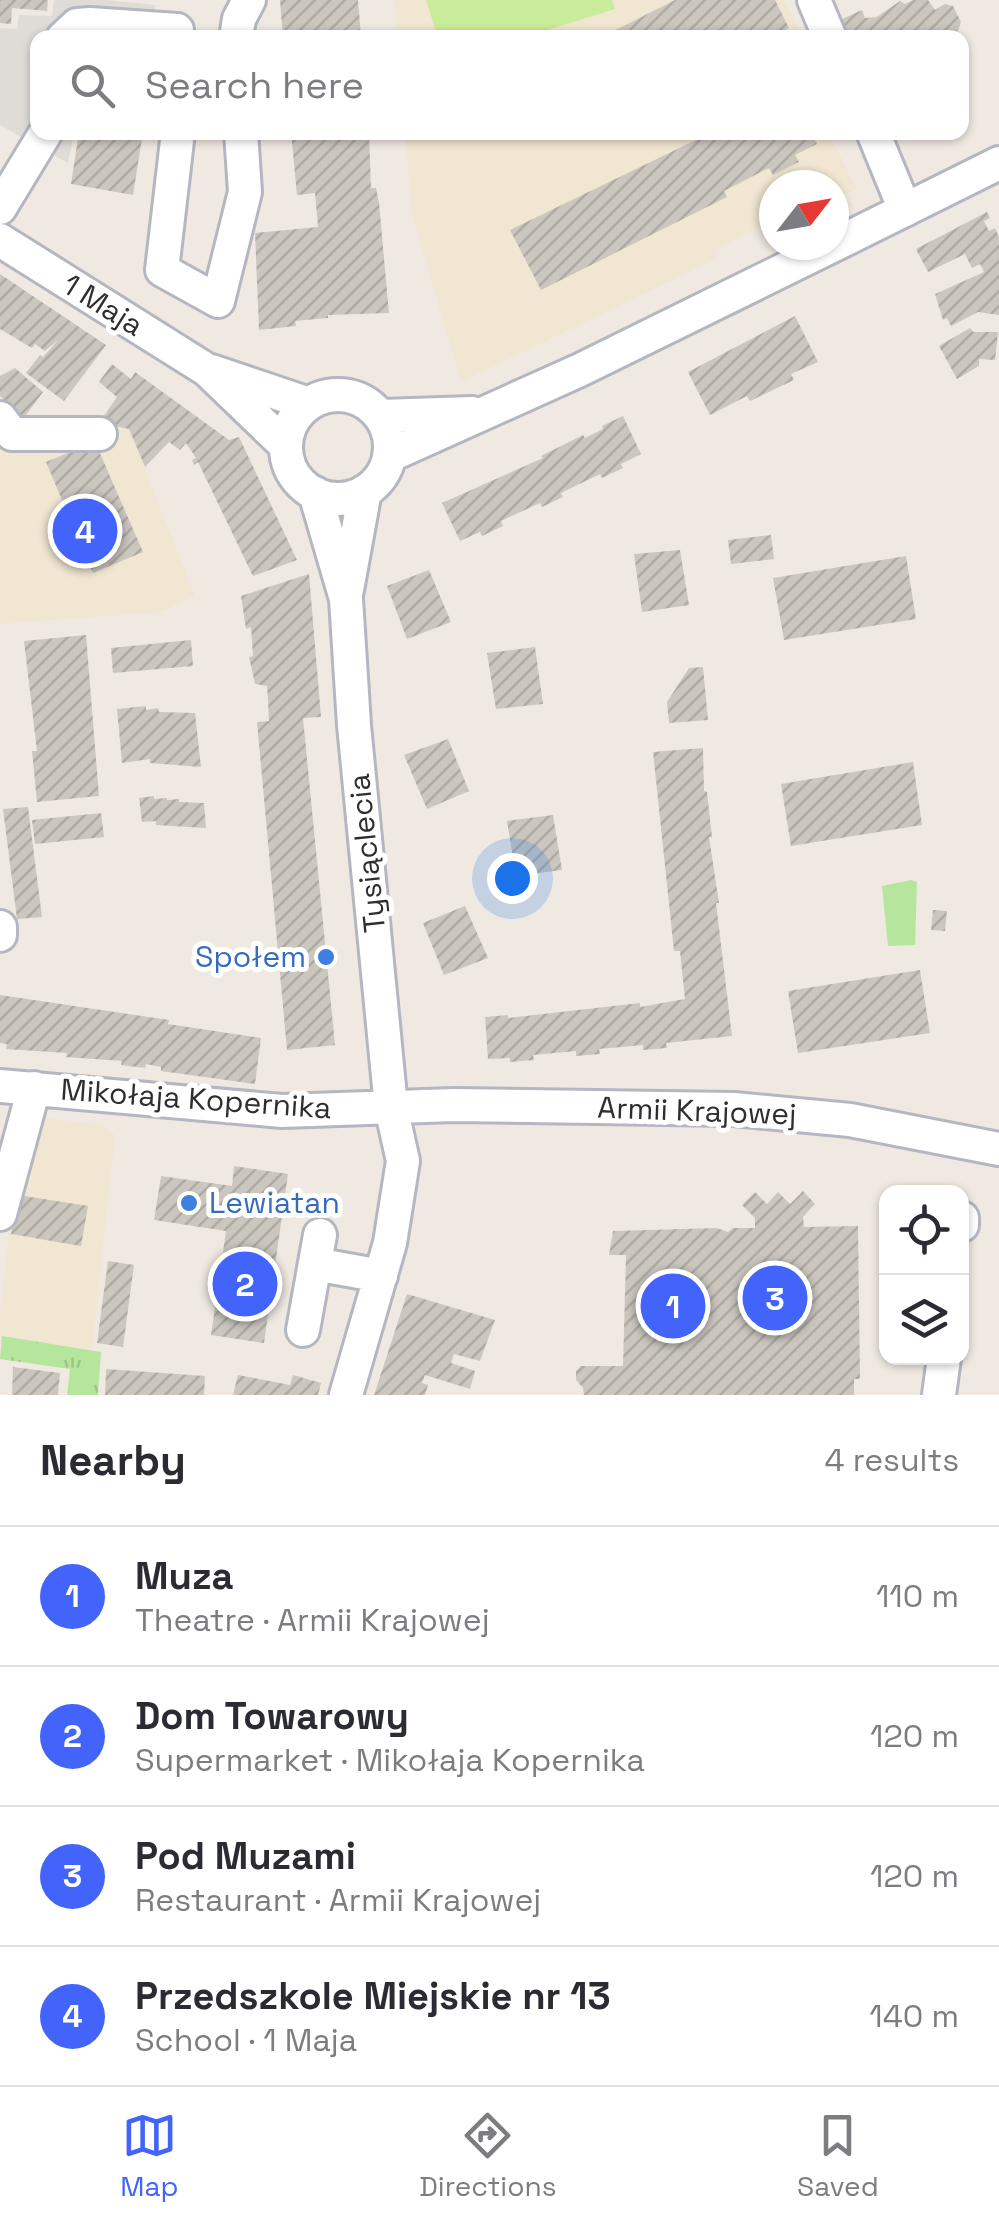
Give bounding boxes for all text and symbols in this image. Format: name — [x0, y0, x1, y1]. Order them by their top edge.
search box — [30, 30, 969, 140]
icon: search — [65, 58, 120, 113]
text: Search here — [145, 61, 364, 109]
north arrow — [759, 170, 849, 260]
street label: 1 Maja — [56, 265, 151, 344]
pin: 4 — [52, 494, 118, 568]
street label: Tysiąclecia — [339, 772, 394, 934]
your location — [487, 853, 538, 904]
place label: Społem — [195, 937, 306, 976]
marker: Społem — [315, 946, 337, 968]
street label: Mikołaja Kopernika — [59, 1070, 333, 1127]
street label: Armii Krajowej — [597, 1088, 797, 1133]
place label: Lewiatan — [209, 1183, 340, 1222]
map controls — [879, 1185, 969, 1365]
button: locate — [879, 1185, 969, 1275]
marker: Lewiatan — [178, 1192, 200, 1214]
pin: 2 — [212, 1246, 278, 1322]
pin: 3 — [742, 1260, 808, 1336]
pin: 1 — [640, 1268, 706, 1344]
button: layers — [879, 1275, 969, 1365]
text: Nearby — [40, 1434, 186, 1487]
text: 4 results — [824, 1440, 959, 1480]
text: Muza — [135, 1552, 234, 1600]
text: 1 — [65, 1576, 80, 1616]
text: 110 m — [876, 1576, 959, 1616]
text: Theatre · Armii Krajowej — [135, 1600, 490, 1640]
text: Dom Towarowy — [135, 1692, 409, 1740]
text: 2 — [63, 1716, 82, 1756]
text: 120 m — [870, 1716, 959, 1756]
text: Supermarket · Mikołaja Kopernika — [135, 1740, 645, 1780]
text: Pod Muzami — [135, 1832, 356, 1880]
text: 3 — [63, 1856, 82, 1896]
text: 120 m — [870, 1856, 959, 1896]
text: Restaurant · Armii Krajowej — [135, 1880, 541, 1920]
text: Przedszkole Miejskie nr 13 — [135, 1972, 611, 2020]
text: 4 — [62, 1996, 83, 2036]
text: 140 m — [869, 1996, 959, 2036]
text: School · 1 Maja — [135, 2020, 357, 2060]
tab: Map — [120, 2108, 179, 2204]
tab: Directions — [419, 2108, 556, 2204]
tab: Saved — [797, 2108, 879, 2204]

